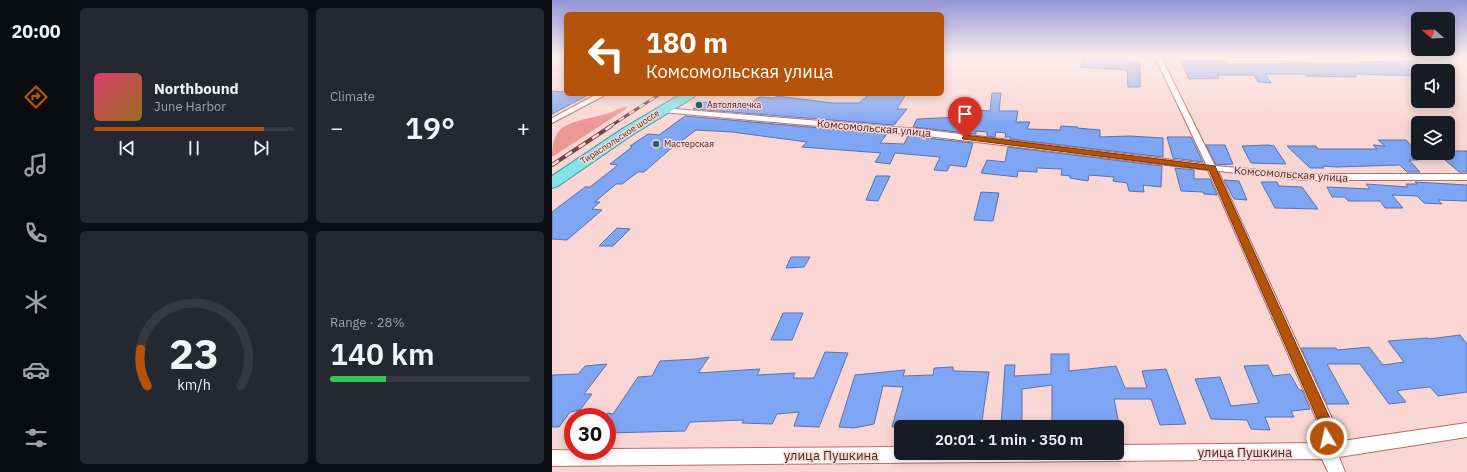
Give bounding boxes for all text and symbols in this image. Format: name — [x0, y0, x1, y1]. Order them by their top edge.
north arrow — [1411, 12, 1455, 56]
map controls — [1411, 12, 1455, 160]
text: 20:00 — [11, 20, 61, 43]
text: 180 m — [646, 24, 728, 61]
icon: left — [580, 28, 632, 80]
text: Комсомольская улица — [646, 60, 833, 83]
button: sound — [1411, 64, 1455, 108]
text: Northbound — [154, 79, 239, 98]
icon: directions — [22, 83, 50, 111]
text: Climate — [330, 88, 375, 105]
pin — [948, 97, 982, 138]
text: June Harbor — [154, 98, 226, 115]
place label: Автолялечка — [707, 99, 761, 110]
marker: Автолялечка — [694, 100, 704, 110]
icon: arrive — [954, 103, 976, 125]
street label: Тираспольское шоссе — [578, 107, 661, 166]
text: 19° — [405, 108, 455, 147]
text: − — [330, 113, 343, 142]
text: + — [517, 113, 530, 142]
street label: Комсомольская улица — [816, 116, 932, 140]
button: layers — [1411, 116, 1455, 160]
icon: previous — [116, 137, 138, 159]
icon: pause — [183, 137, 205, 159]
icon: next — [250, 137, 272, 159]
place label: Мастерская — [664, 138, 714, 149]
marker: Мастерская — [651, 139, 661, 149]
icon: music — [22, 151, 50, 179]
street label: Комсомольская улица — [1233, 163, 1349, 185]
icon: phone — [22, 219, 50, 247]
icon: climate — [22, 288, 50, 316]
text: Range · 28% — [330, 314, 404, 331]
text: 23 — [169, 325, 219, 379]
text: 140 km — [330, 334, 435, 373]
icon: car — [22, 356, 50, 384]
text: km/h — [177, 374, 211, 393]
speed limit sign: 30 — [564, 408, 616, 460]
position arrow — [1306, 417, 1348, 459]
icon: filters — [22, 424, 50, 452]
text: 20:01 · 1 min · 350 m — [935, 430, 1083, 449]
street label: улица Пушкина — [1198, 444, 1292, 461]
street label: улица Пушкина — [784, 447, 878, 464]

